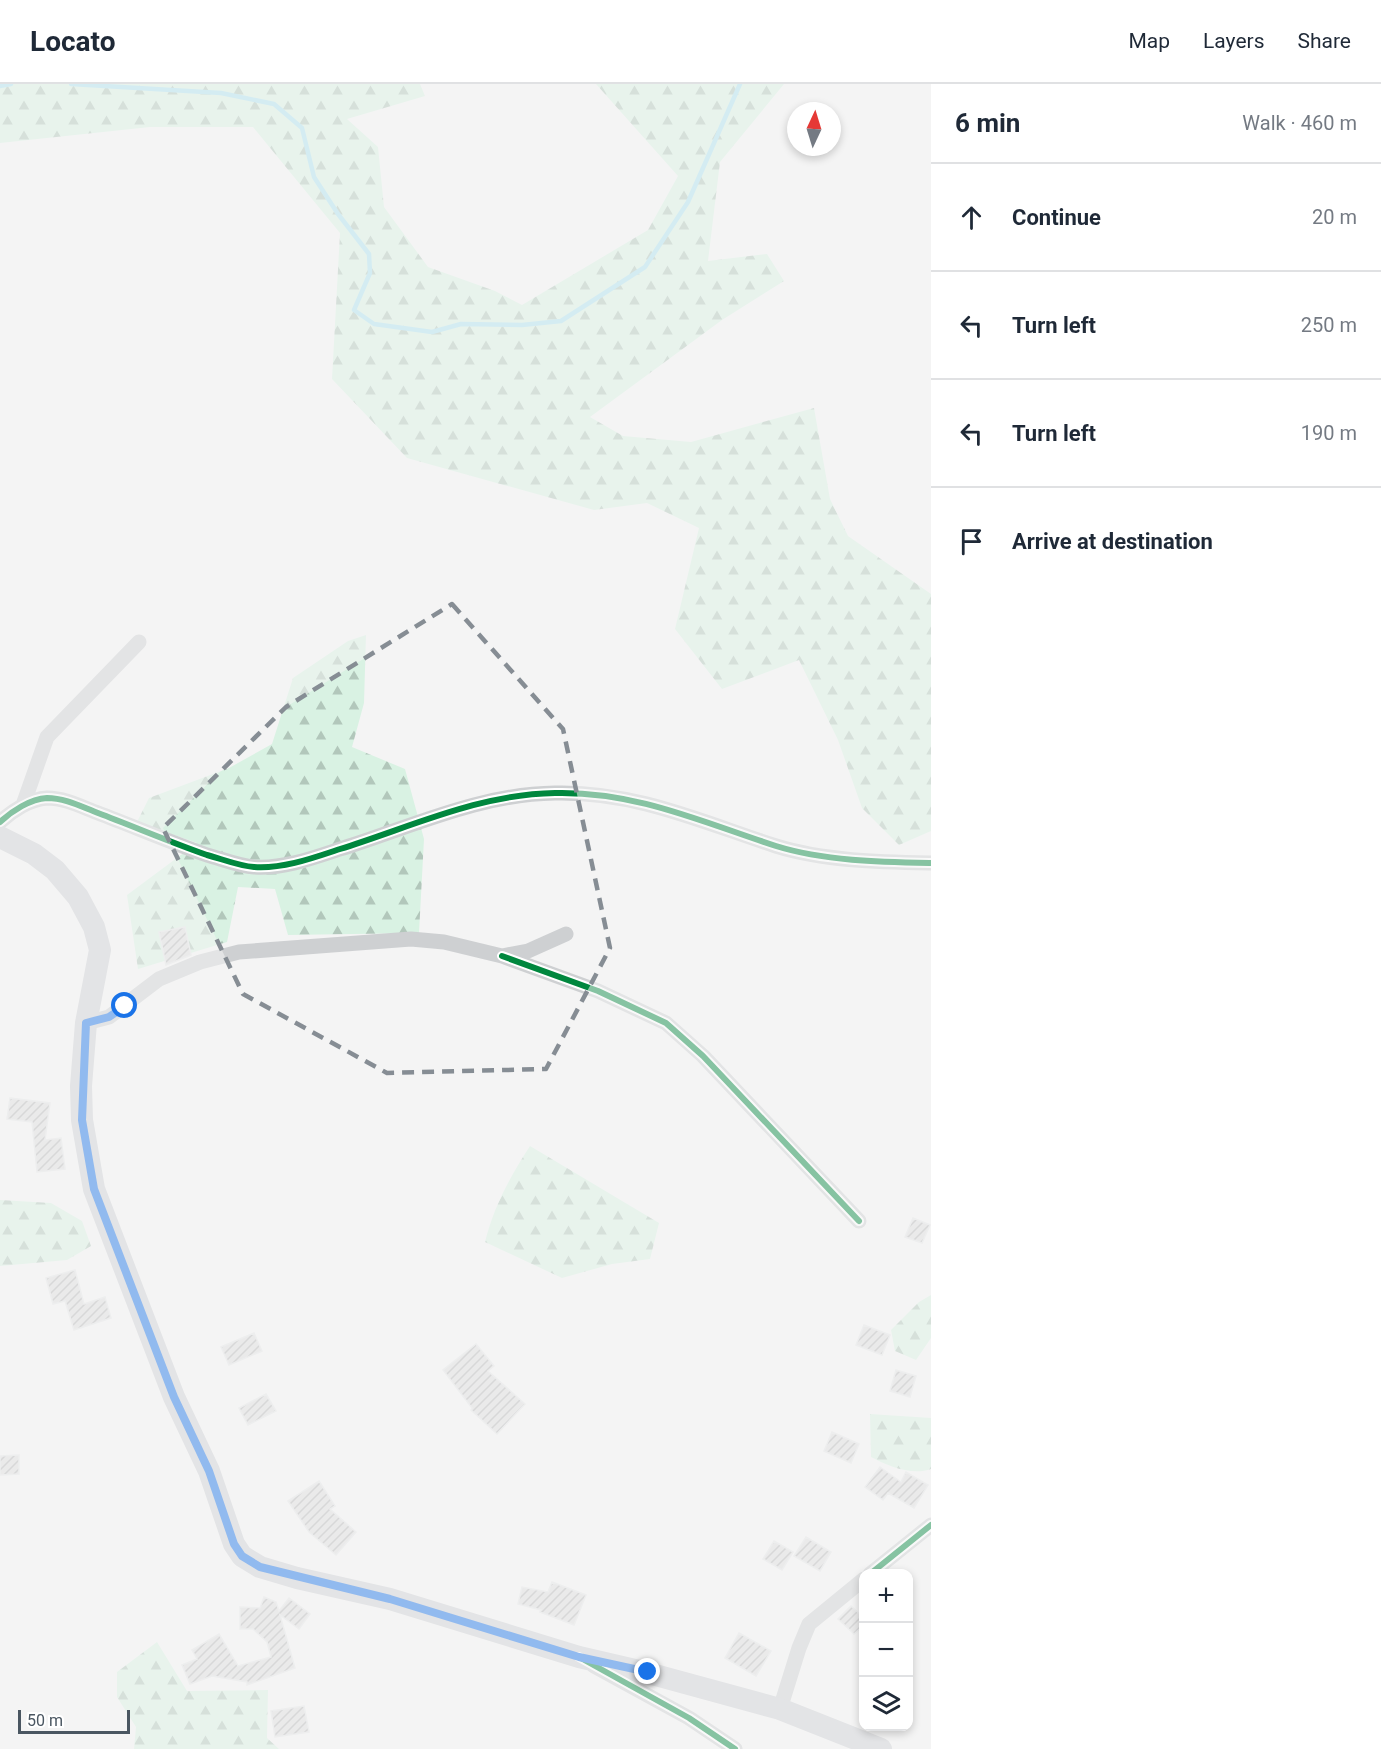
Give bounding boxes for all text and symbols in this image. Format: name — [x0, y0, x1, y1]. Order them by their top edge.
text: Locato — [30, 25, 115, 58]
text: Map — [1128, 29, 1170, 53]
text: Layers — [1203, 29, 1264, 53]
text: Share — [1297, 29, 1351, 53]
north arrow — [787, 102, 841, 156]
text: 6 min — [955, 108, 1020, 138]
text: Walk · 460 m — [1242, 111, 1357, 135]
icon: ahead — [955, 201, 988, 234]
text: Continue — [1012, 205, 1101, 230]
text: 20 m — [1312, 205, 1357, 229]
icon: left — [955, 309, 988, 342]
text: Turn left — [1012, 313, 1096, 338]
text: 250 m — [1301, 313, 1357, 337]
icon: left — [955, 417, 988, 450]
text: Turn left — [1012, 421, 1096, 446]
text: 190 m — [1301, 421, 1357, 445]
icon: arrive — [955, 525, 988, 558]
text: Arrive at destination — [1012, 529, 1213, 554]
route start — [111, 992, 137, 1018]
map controls — [859, 1569, 913, 1731]
button: + — [859, 1569, 913, 1623]
button: − — [859, 1623, 913, 1677]
route end — [634, 1658, 660, 1684]
button: layers — [859, 1677, 913, 1731]
scale bar — [18, 1707, 130, 1734]
text: 50 m — [27, 1711, 63, 1730]

